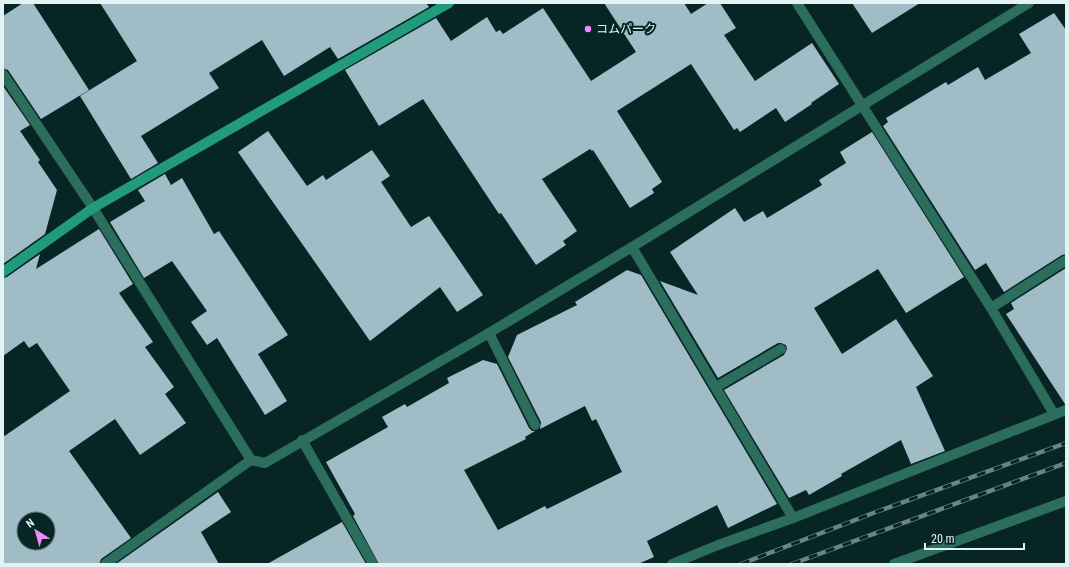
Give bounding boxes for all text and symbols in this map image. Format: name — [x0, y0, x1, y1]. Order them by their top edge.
place label: コムパーク — [596, 22, 656, 36]
marker: コムパーク — [583, 24, 593, 34]
north arrow — [16, 511, 56, 551]
text: N — [24, 516, 37, 531]
scale bar — [925, 525, 1024, 551]
text: 20 m — [931, 532, 955, 546]

